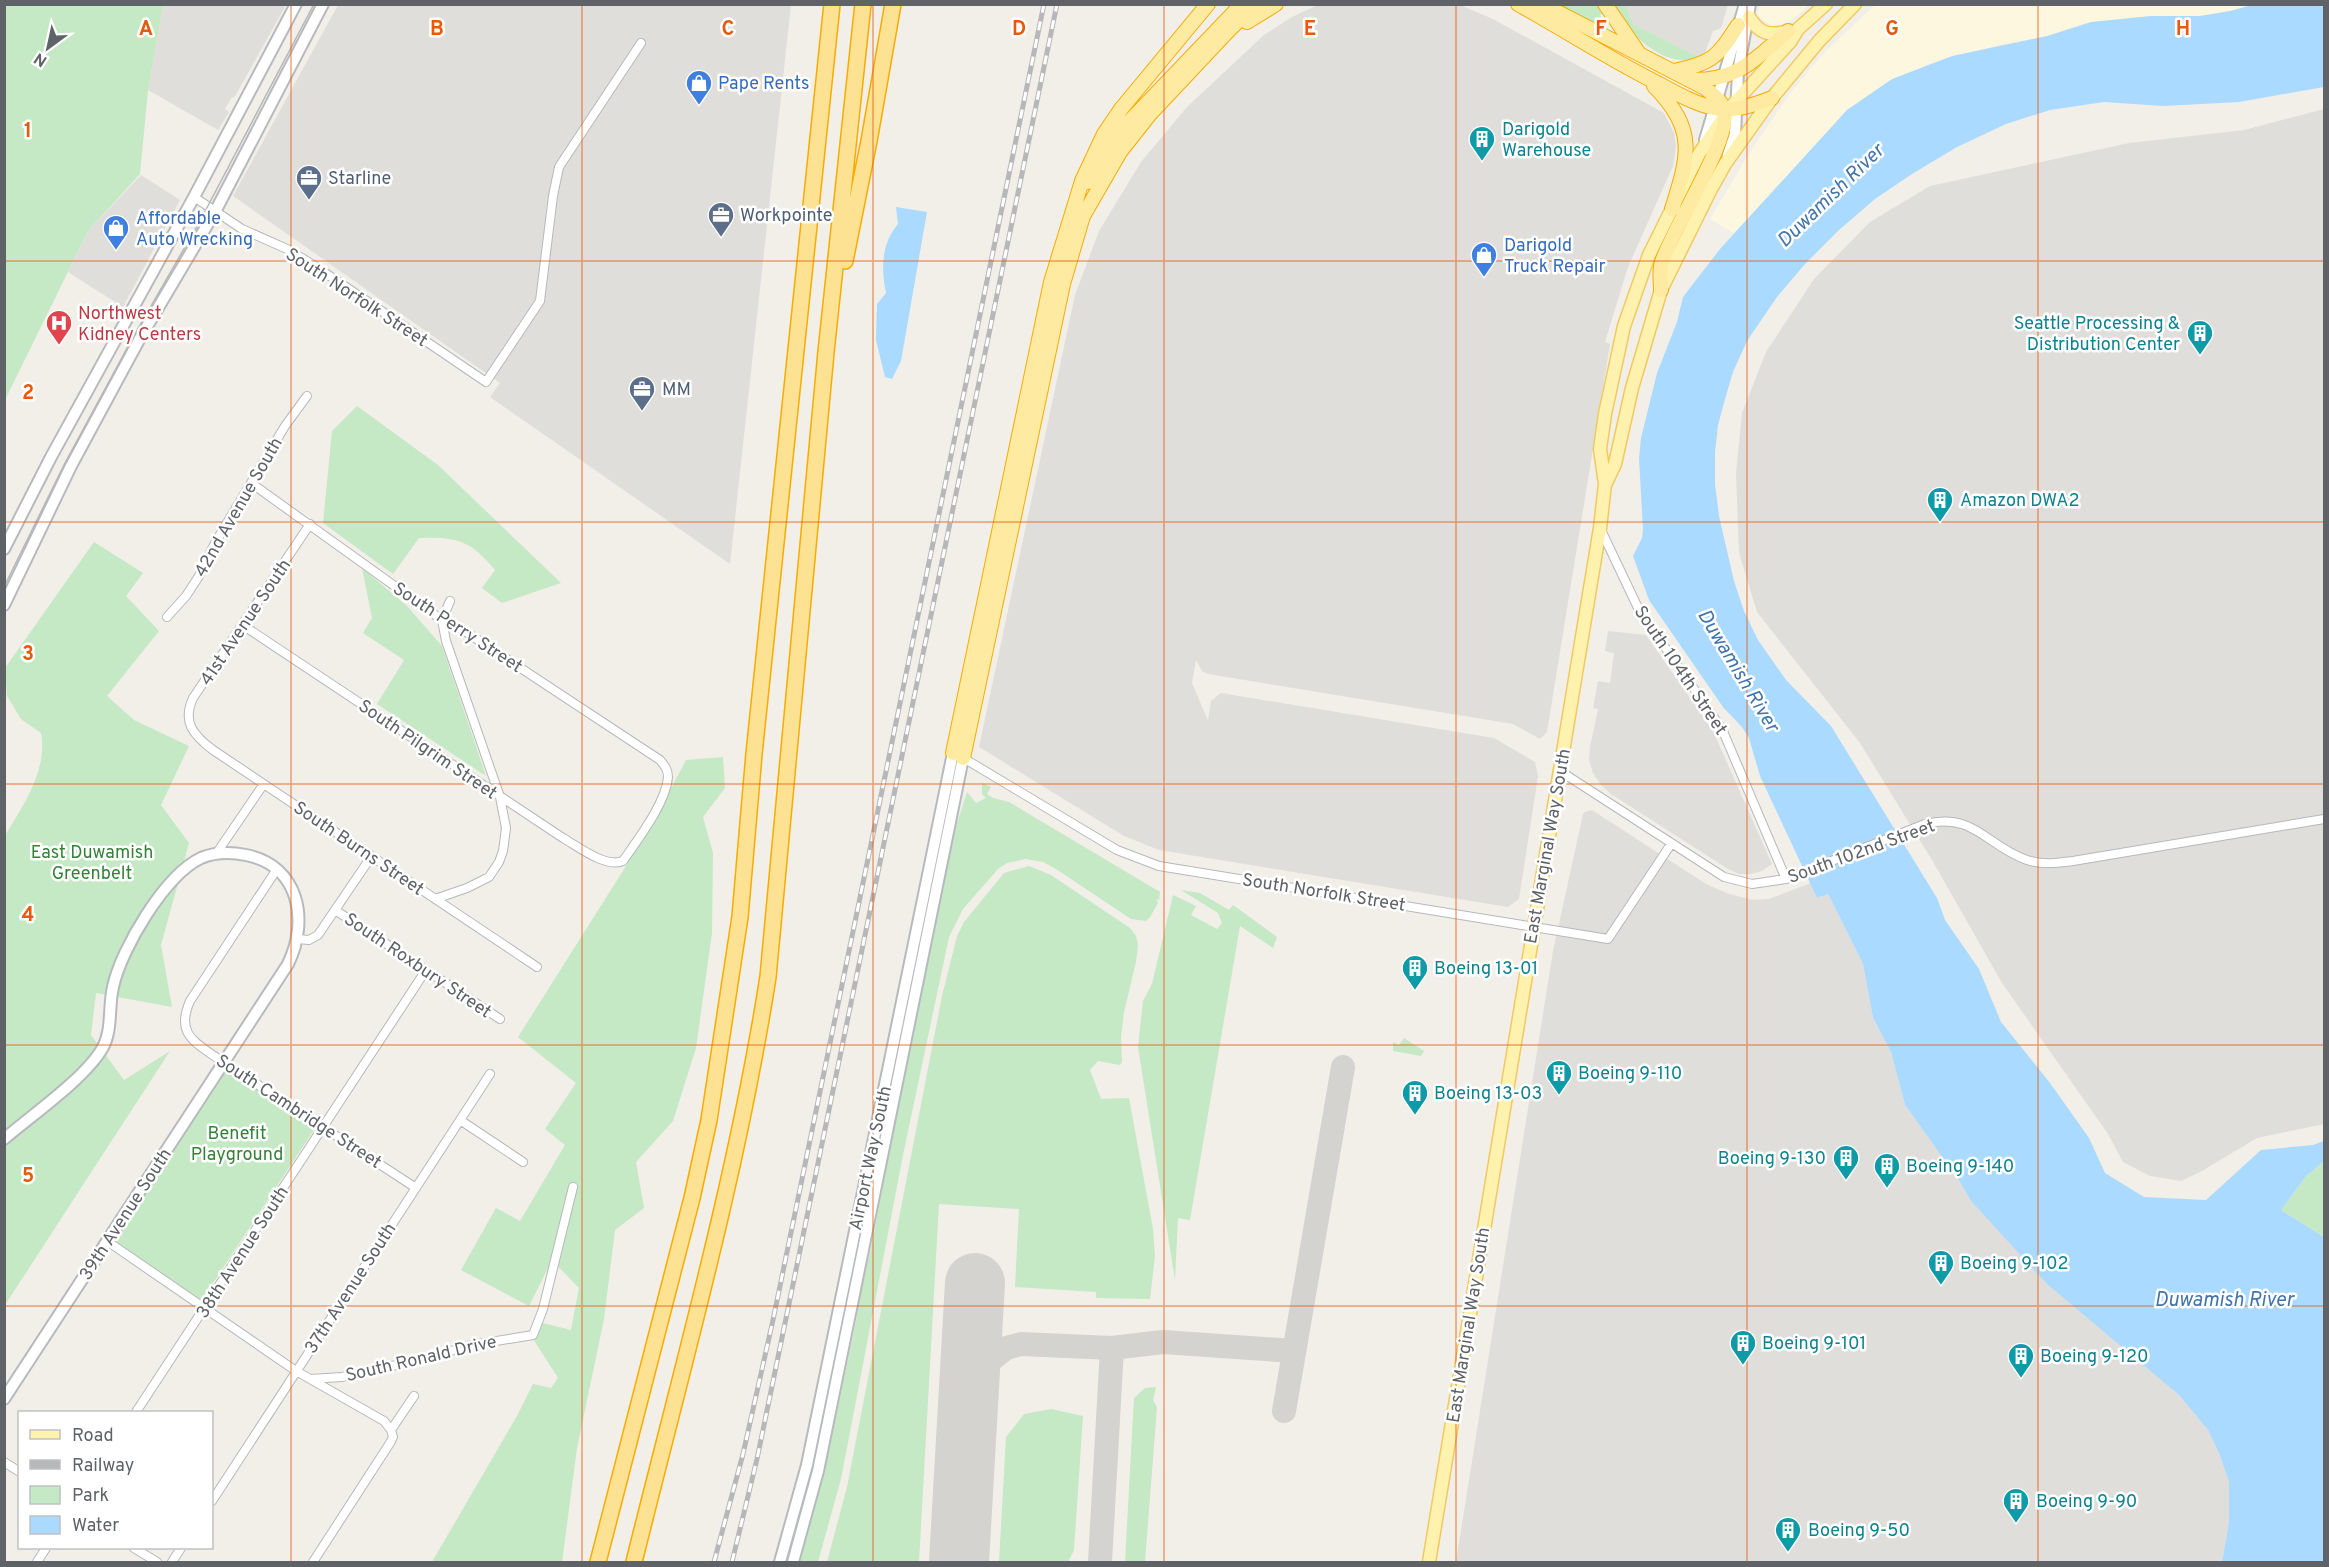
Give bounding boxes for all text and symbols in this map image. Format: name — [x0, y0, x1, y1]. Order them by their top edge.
text: A — [139, 17, 153, 43]
text: B — [430, 17, 444, 43]
text: C — [722, 17, 734, 43]
text: D — [1012, 17, 1026, 43]
text: E — [1304, 17, 1316, 43]
text: F — [1595, 17, 1607, 43]
text: G — [1885, 17, 1899, 43]
text: H — [2176, 17, 2190, 43]
north arrow — [18, 18, 78, 78]
text: N — [31, 47, 51, 70]
shop icon: Pape Rents — [684, 68, 714, 106]
place label: Pape Rents — [718, 73, 809, 96]
text: 1 — [24, 119, 32, 145]
place label: Darigold Warehouse — [1502, 119, 1591, 163]
building icon: Darigold Warehouse — [1467, 124, 1497, 162]
water label: Duwamish River — [1772, 138, 1891, 254]
office icon: Starline — [294, 163, 324, 201]
place label: Starline — [328, 168, 391, 191]
office icon: Workpointe — [706, 200, 736, 238]
place label: Workpointe — [740, 205, 833, 228]
place label: Affordable Auto Wrecking — [136, 208, 253, 252]
shop icon: Affordable Auto Wrecking — [101, 213, 131, 251]
place label: Darigold Truck Repair — [1504, 235, 1605, 279]
shop icon: Darigold Truck Repair — [1469, 240, 1499, 278]
street label: South Norfolk Street — [281, 244, 432, 353]
place label: Northwest Kidney Centers — [78, 303, 201, 347]
hospital icon: Northwest Kidney Centers — [44, 308, 74, 346]
place label: Seattle Processing & Distribution Center — [2014, 313, 2180, 357]
building icon: Seattle Processing & Distribution Center — [2185, 318, 2215, 356]
office icon: MM — [627, 374, 657, 412]
place label: MM — [662, 379, 691, 402]
text: 2 — [22, 381, 34, 407]
street label: 42nd Avenue South — [190, 434, 289, 582]
building icon: Amazon DWA2 — [1925, 485, 1955, 523]
place label: Amazon DWA2 — [1960, 490, 2080, 513]
street label: 41st Avenue South — [195, 555, 297, 691]
street label: South Perry Street — [388, 578, 526, 679]
street label: South 104th Street — [1628, 602, 1732, 740]
water label: Duwamish River — [1690, 605, 1785, 739]
text: 3 — [22, 642, 34, 668]
street label: South Pilgrim Street — [353, 695, 501, 805]
street label: East Marginal Way South — [1520, 747, 1577, 946]
street label: South Burns Street — [288, 797, 428, 901]
street label: South 102nd Street — [1785, 815, 1938, 890]
park label: East Duwamish Greenbelt — [31, 842, 153, 886]
street label: South Norfolk Street — [1240, 869, 1407, 918]
text: 4 — [22, 903, 34, 929]
street label: South Roxbury Street — [339, 908, 495, 1024]
building icon: Boeing 13-01 — [1400, 953, 1430, 991]
place label: Boeing 13-01 — [1434, 958, 1538, 981]
street label: South Cambridge Street — [211, 1050, 385, 1175]
building icon: Boeing 9-110 — [1544, 1058, 1574, 1096]
place label: Boeing 9-110 — [1578, 1063, 1682, 1086]
building icon: Boeing 13-03 — [1400, 1078, 1430, 1116]
place label: Boeing 13-03 — [1434, 1083, 1542, 1106]
street label: Airport Way South — [845, 1084, 898, 1233]
park label: Benefit Playground — [191, 1123, 283, 1167]
building icon: Boeing 9-130 — [1831, 1143, 1861, 1181]
street label: 39th Avenue South — [75, 1144, 178, 1285]
place label: Boeing 9-130 — [1718, 1148, 1826, 1171]
building icon: Boeing 9-140 — [1872, 1151, 1902, 1189]
place label: Boeing 9-140 — [1906, 1156, 2014, 1179]
text: 5 — [22, 1164, 34, 1190]
street label: 38th Avenue South — [192, 1182, 295, 1323]
street label: 37th Avenue South — [300, 1219, 402, 1358]
street label: East Marginal Way South — [1443, 1226, 1496, 1425]
building icon: Boeing 9-102 — [1926, 1248, 1956, 1286]
place label: Boeing 9-102 — [1960, 1253, 2069, 1276]
water label: Duwamish River — [2154, 1288, 2295, 1314]
building icon: Boeing 9-101 — [1728, 1328, 1758, 1366]
street label: South Ronald Drive — [344, 1331, 499, 1388]
place label: Boeing 9-101 — [1762, 1333, 1866, 1356]
building icon: Boeing 9-120 — [2006, 1341, 2036, 1379]
place label: Boeing 9-120 — [2040, 1346, 2149, 1369]
legend — [18, 1411, 213, 1549]
text: Road — [72, 1425, 114, 1448]
text: Railway — [72, 1455, 134, 1478]
text: Park — [72, 1485, 109, 1508]
building icon: Boeing 9-90 — [2001, 1486, 2031, 1524]
place label: Boeing 9-90 — [2036, 1491, 2137, 1514]
text: Water — [72, 1515, 119, 1538]
building icon: Boeing 9-50 — [1773, 1515, 1803, 1553]
place label: Boeing 9-50 — [1808, 1520, 1910, 1543]

